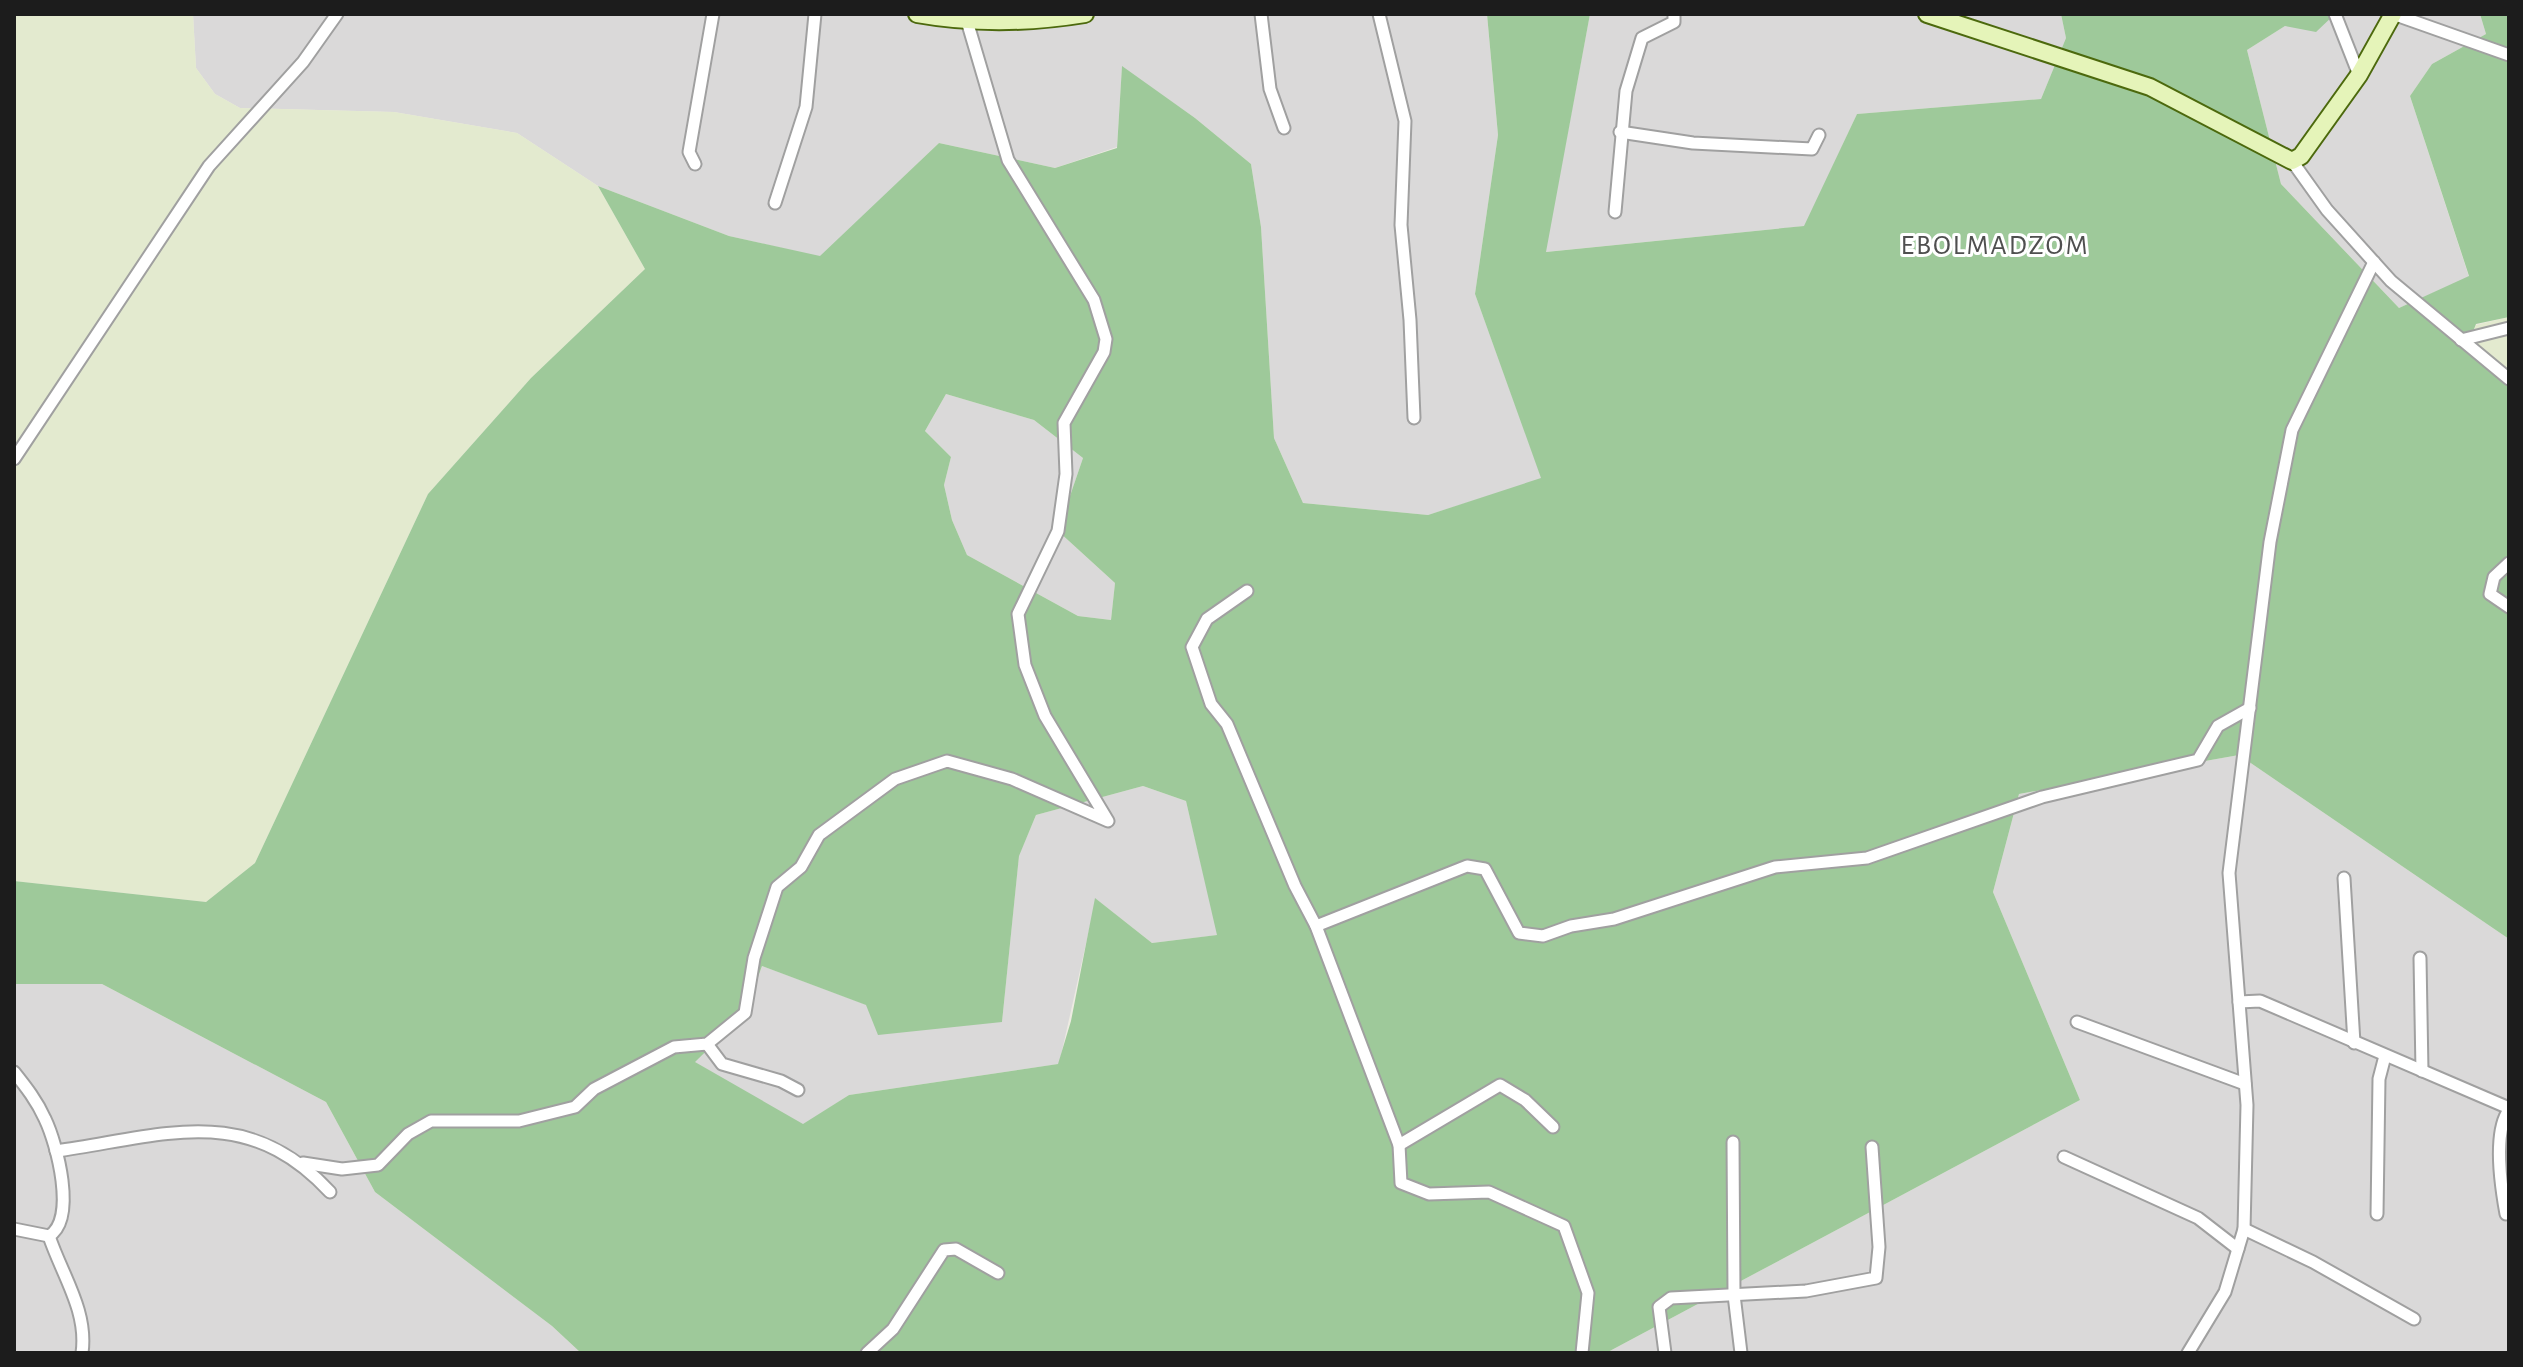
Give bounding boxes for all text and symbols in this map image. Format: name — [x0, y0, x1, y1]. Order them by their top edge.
district label: EBOLMADZOM — [1901, 232, 2089, 260]

